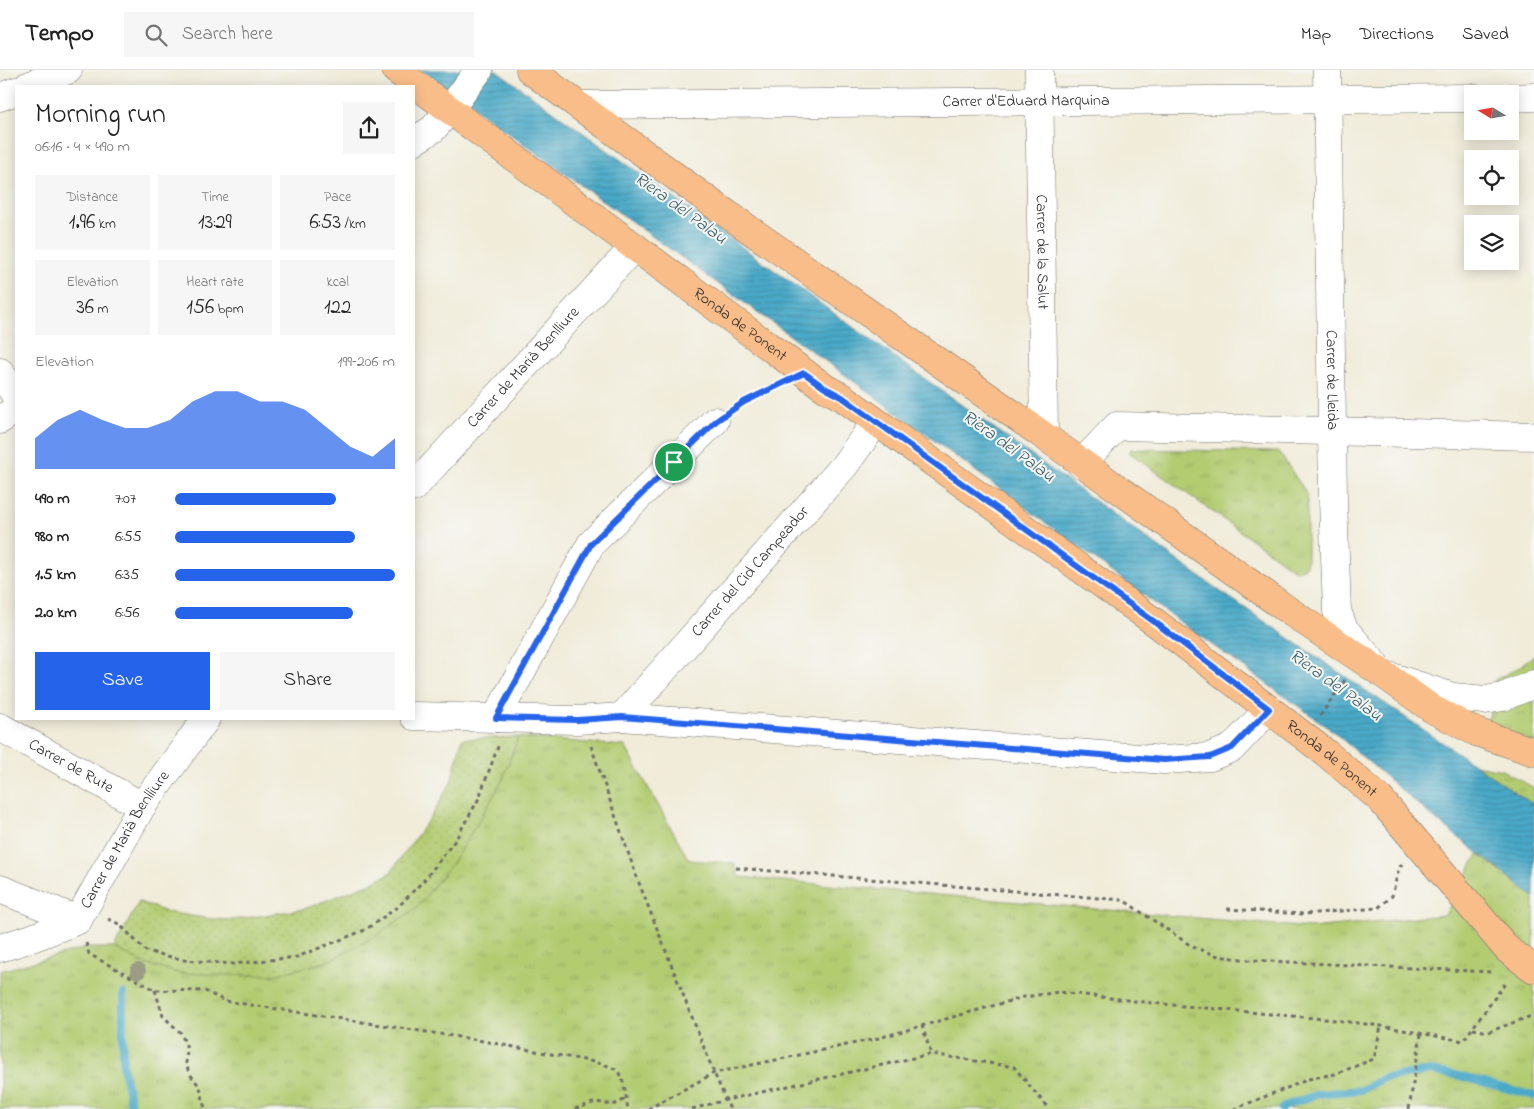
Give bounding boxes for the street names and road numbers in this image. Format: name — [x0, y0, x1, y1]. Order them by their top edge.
street label: Carrer d'Eduard Marquina — [942, 89, 1110, 114]
street label: Carrer de la Salut — [1029, 194, 1054, 310]
street label: Ronda de Ponent — [688, 282, 792, 368]
street label: Carrer de Marià Benlliure — [461, 301, 586, 434]
street label: Carrer de Lleida — [1319, 330, 1344, 430]
street label: Carrer del Cid Campeador — [686, 501, 815, 642]
street label: Ronda de Ponent — [1281, 714, 1383, 804]
street label: Carrer de Rute — [24, 733, 119, 800]
street label: Carrer de Marià Benlliure — [75, 765, 176, 913]

